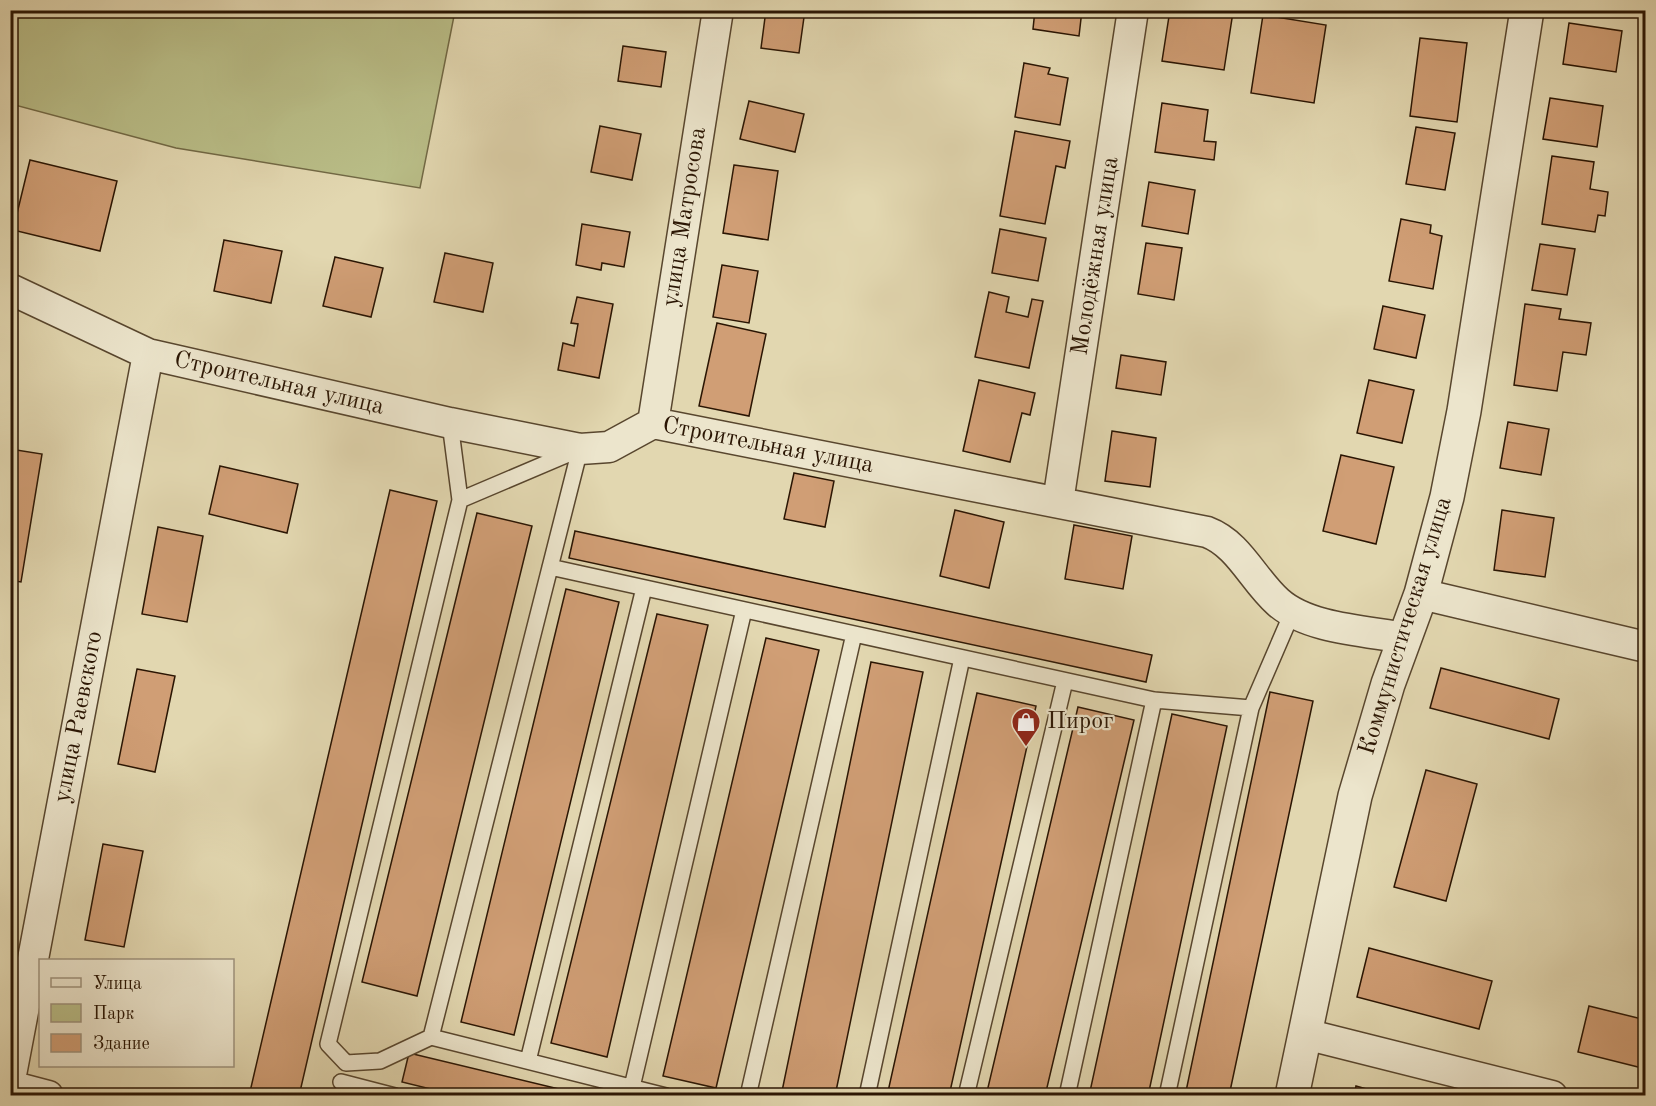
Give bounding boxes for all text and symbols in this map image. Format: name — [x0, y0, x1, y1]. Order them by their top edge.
street label: улица Матросова — [659, 125, 711, 309]
street label: Молодёжная улица — [1068, 155, 1124, 357]
street label: Строительная улица — [172, 348, 386, 420]
street label: Строительная улица — [660, 414, 876, 478]
street label: Коммунистическая улица — [1355, 494, 1457, 758]
street label: улица Раевского — [51, 629, 107, 805]
shop icon: Пирог — [1010, 706, 1042, 748]
place label: Пирог — [1047, 710, 1114, 734]
legend — [39, 959, 234, 1067]
text: Улица — [93, 975, 142, 993]
text: Парк — [93, 1005, 134, 1023]
text: Здание — [93, 1035, 150, 1053]

